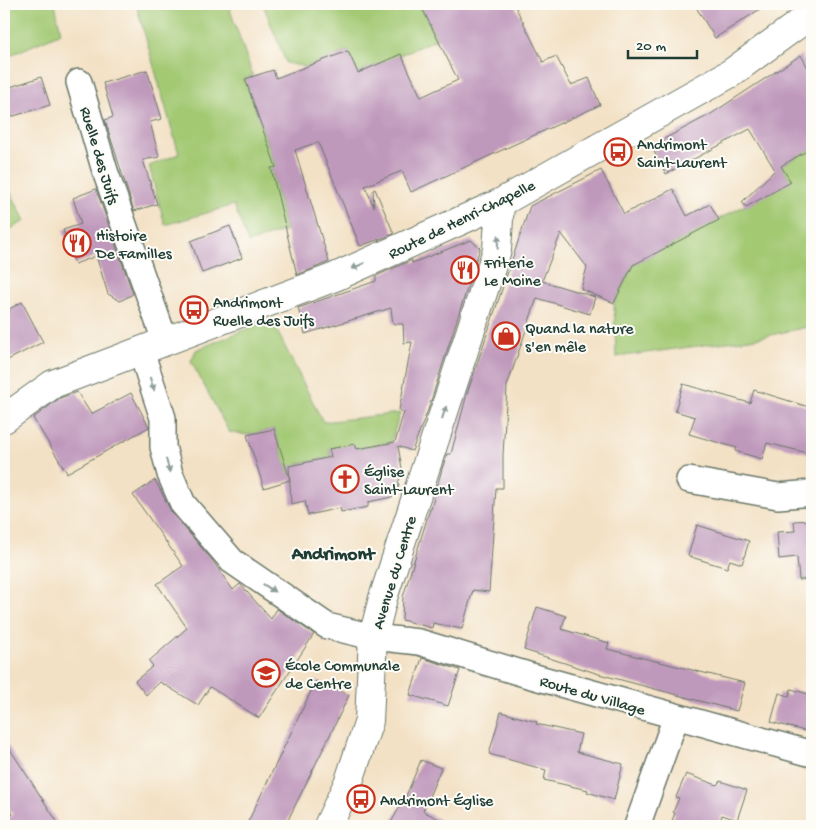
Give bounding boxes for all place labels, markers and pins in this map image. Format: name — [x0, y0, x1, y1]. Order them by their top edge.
bus stop icon: Andrimont Saint-Laurent — [603, 137, 633, 167]
place label: Andrimont Saint-Laurent — [637, 137, 728, 174]
restaurant icon: Histoire De Familles — [62, 228, 92, 258]
place label: Histoire De Familles — [95, 228, 173, 265]
restaurant icon: Friterie Le Moine — [450, 255, 480, 285]
place label: Friterie Le Moine — [483, 255, 541, 292]
bus stop icon: Andrimont Ruelle des Juifs — [179, 295, 209, 325]
place label: Andrimont Ruelle des Juifs — [213, 295, 315, 332]
shop icon: Quand la nature s'en mêle — [491, 321, 521, 351]
place label: Quand la nature s'en mêle — [525, 321, 634, 358]
church icon: Église Saint-Laurent — [330, 464, 360, 494]
place label: Église Saint-Laurent — [364, 464, 455, 501]
school or university icon: École Communale de Centre — [251, 658, 281, 688]
place label: École Communale de Centre — [285, 658, 400, 695]
bus stop icon: Andrimont Église — [346, 784, 376, 814]
place label: Andrimont Église — [380, 793, 494, 812]

